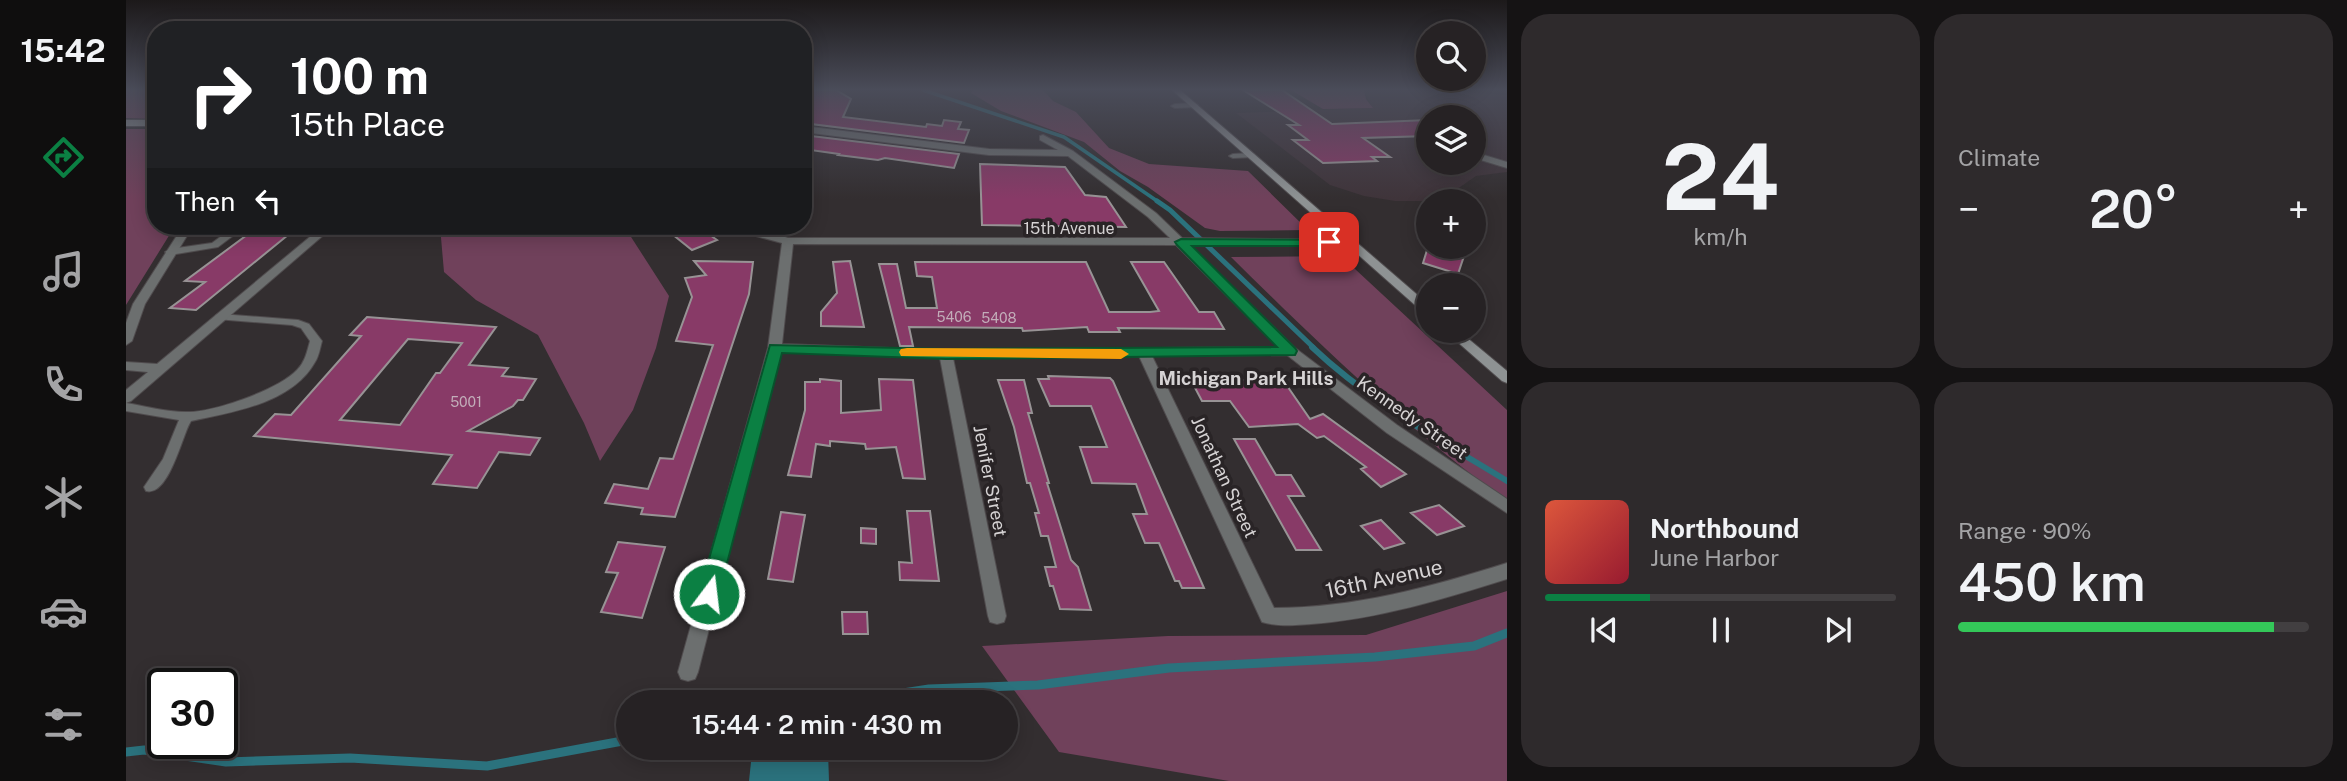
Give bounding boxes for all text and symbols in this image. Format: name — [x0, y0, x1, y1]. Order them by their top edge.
map controls — [1416, 21, 1486, 343]
button: search — [1416, 21, 1486, 91]
text: 15:42 — [20, 32, 106, 69]
text: 100 m — [290, 47, 429, 105]
icon: right — [175, 49, 266, 140]
button: layers — [1416, 105, 1486, 175]
text: 15th Place — [290, 106, 445, 143]
text: 24 — [1662, 124, 1779, 230]
icon: directions — [39, 133, 88, 182]
text: Climate — [1958, 144, 2040, 171]
text: 20° — [2089, 179, 2178, 240]
icon: left — [249, 182, 287, 220]
text: Then — [175, 186, 235, 217]
text: − — [1958, 187, 1979, 232]
text: + — [2288, 187, 2309, 232]
button: + — [1416, 189, 1486, 259]
pin — [1299, 212, 1359, 272]
street label: 15th Avenue — [1023, 219, 1115, 238]
icon: arrive — [1310, 223, 1348, 261]
text: km/h — [1693, 223, 1748, 250]
icon: music — [39, 247, 88, 296]
button: − — [1416, 273, 1486, 343]
house number: 5406 — [937, 309, 972, 325]
house number: 5408 — [981, 310, 1017, 326]
icon: phone — [39, 360, 88, 409]
district label: Michigan Park Hills — [1159, 367, 1333, 389]
street label: Kennedy Street — [1353, 372, 1472, 464]
house number: 5001 — [450, 394, 482, 410]
street label: Jonathan Street — [1187, 413, 1262, 541]
street label: Jenifer Street — [969, 423, 1012, 538]
icon: climate — [39, 473, 88, 522]
text: Northbound — [1650, 513, 1799, 544]
text: Range · 90% — [1958, 517, 2092, 544]
text: June Harbor — [1650, 544, 1779, 571]
text: 450 km — [1958, 552, 2146, 613]
street label: 16th Avenue — [1323, 554, 1445, 603]
position arrow — [672, 557, 746, 631]
icon: car — [39, 587, 88, 636]
icon: previous — [1585, 611, 1623, 649]
icon: pause — [1702, 611, 1740, 649]
icon: next — [1819, 611, 1857, 649]
speed limit sign: 30 — [147, 668, 238, 759]
icon: filters — [39, 700, 88, 749]
text: 15:44 · 2 min · 430 m — [692, 709, 942, 740]

